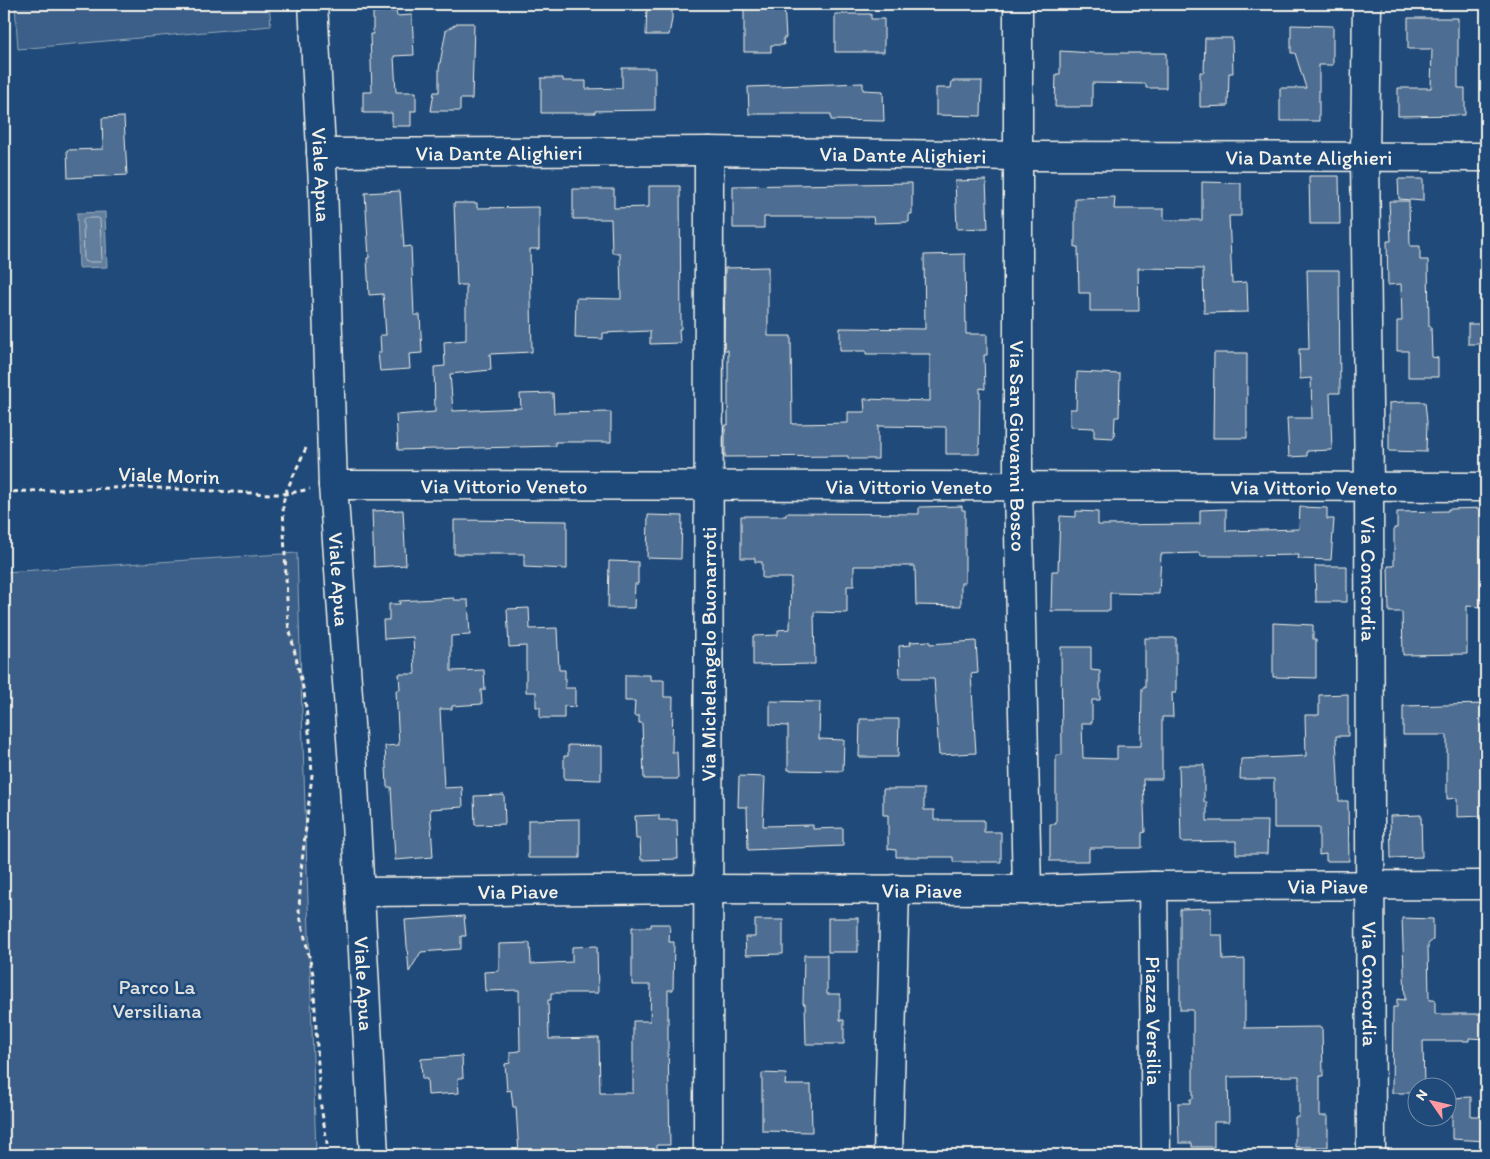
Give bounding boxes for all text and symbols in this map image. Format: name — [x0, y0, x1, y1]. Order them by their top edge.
street label: Viale Apua — [307, 127, 337, 222]
street label: Via Dante Alighieri — [415, 139, 583, 165]
street label: Via Dante Alighieri — [819, 140, 987, 168]
street label: Via Dante Alighieri — [1225, 144, 1392, 169]
street label: Via San Giovanni Bosco — [1006, 340, 1032, 552]
street label: Viale Morin — [118, 461, 220, 489]
street label: Via Vittorio Veneto — [421, 473, 587, 498]
street label: Via Vittorio Veneto — [826, 473, 992, 499]
street label: Via Vittorio Veneto — [1231, 474, 1397, 499]
street label: Via Concordia — [1357, 516, 1382, 642]
street label: Via Michelangelo Buonarroti — [695, 527, 721, 782]
street label: Viale Apua — [324, 531, 356, 627]
street label: Via Piave — [1288, 873, 1368, 898]
street label: Via Piave — [882, 877, 962, 902]
street label: Via Piave — [478, 878, 558, 903]
street label: Via Concordia — [1358, 921, 1383, 1047]
street label: Viale Apua — [350, 936, 380, 1031]
street label: Piazza Versilia — [1141, 956, 1168, 1086]
park label: Parco La Versiliana — [113, 974, 202, 1023]
north arrow — [1408, 1076, 1458, 1126]
text: N — [1412, 1086, 1431, 1104]

